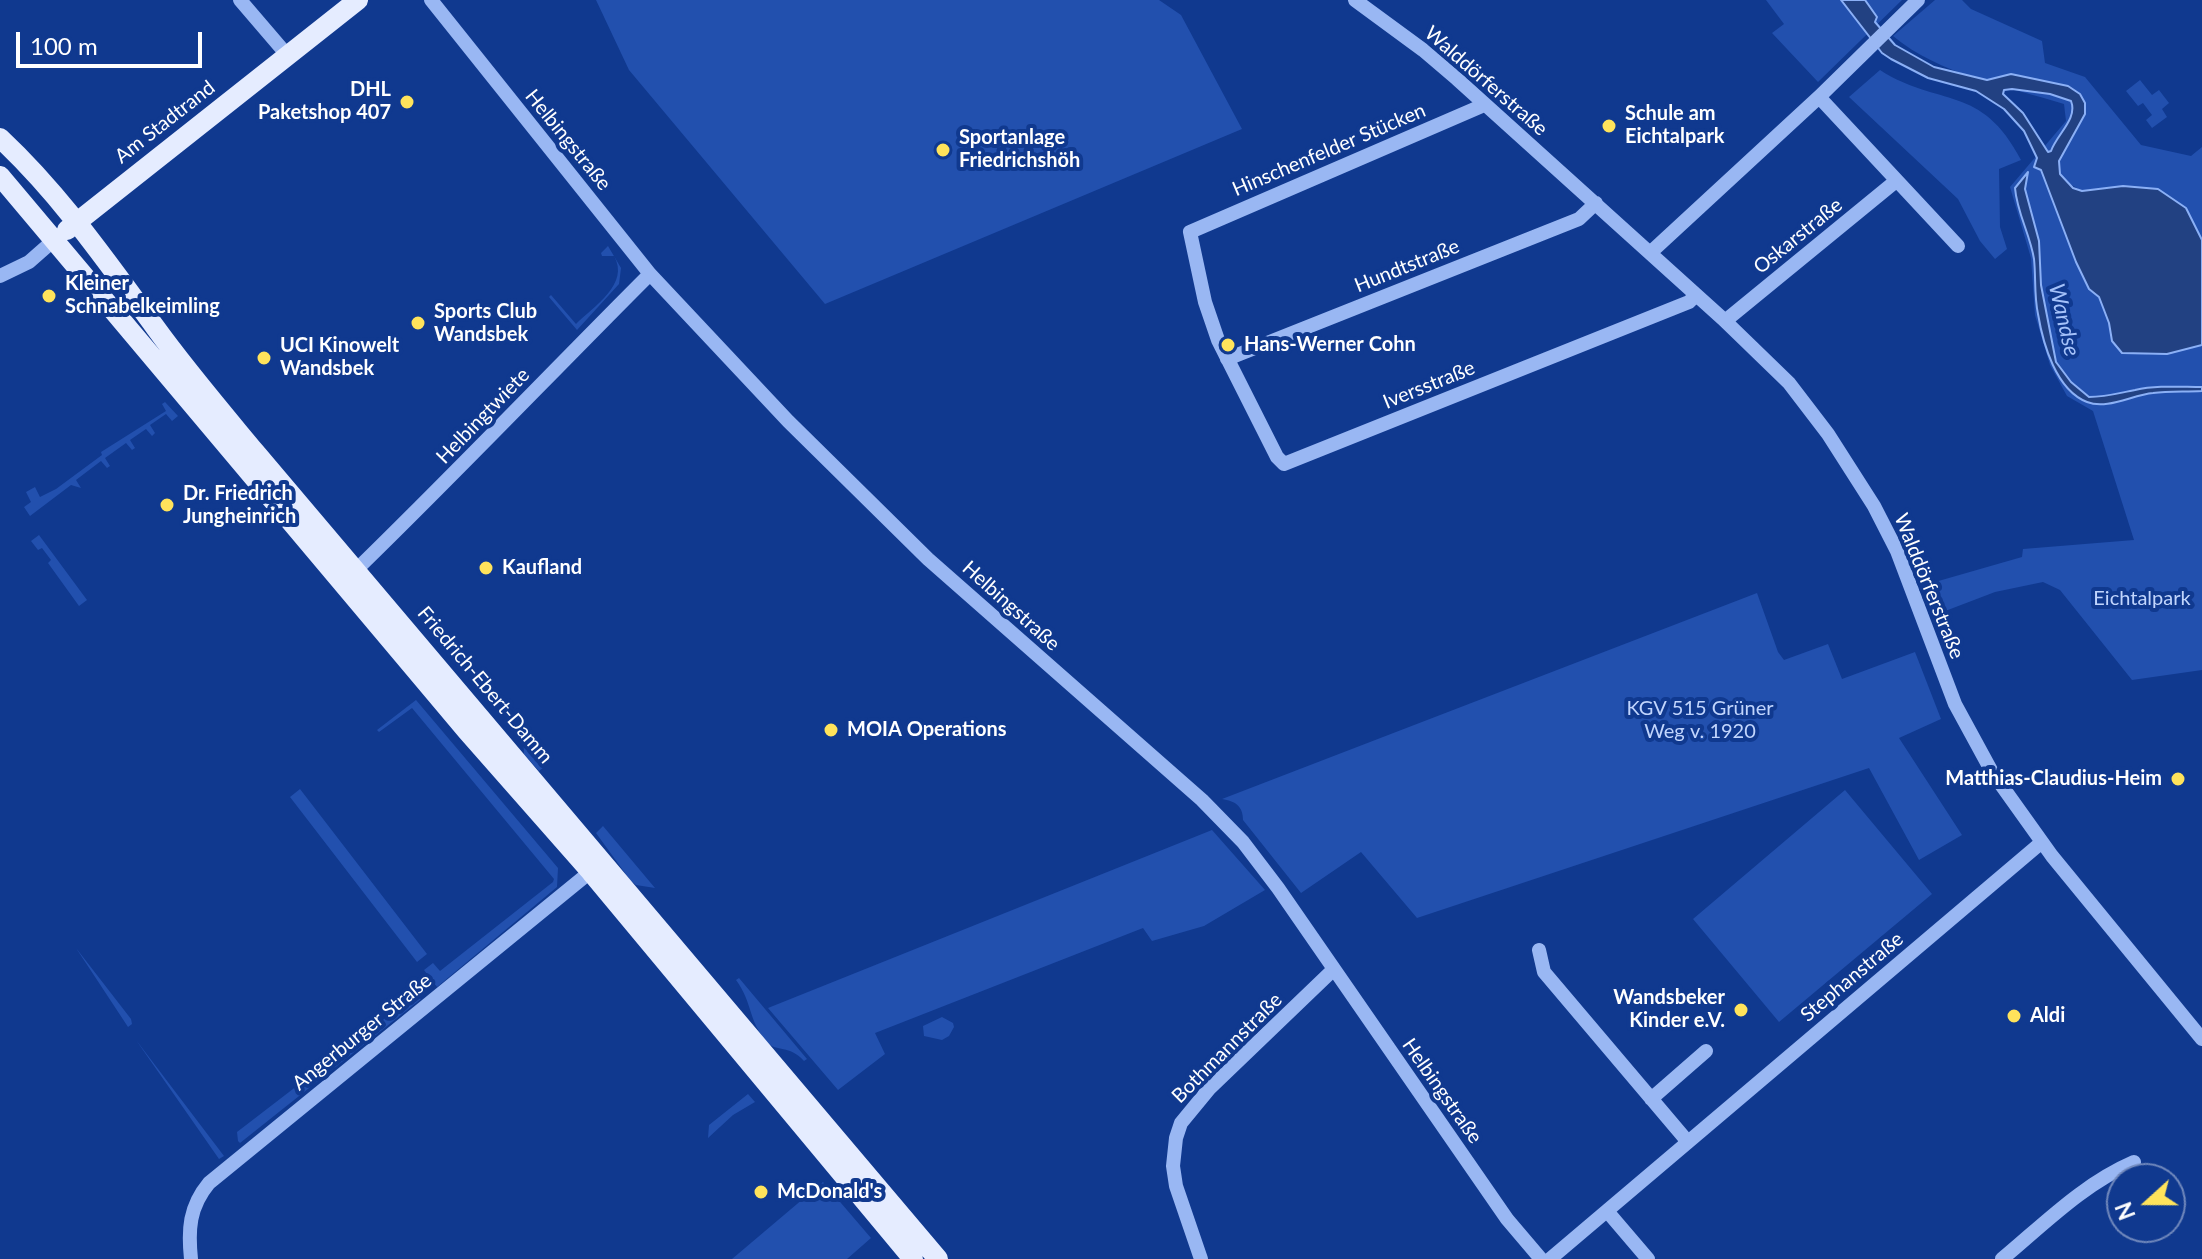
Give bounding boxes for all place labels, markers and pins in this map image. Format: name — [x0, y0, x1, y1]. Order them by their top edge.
place label: DHL Paketshop 407 — [258, 78, 391, 125]
marker: DHL Paketshop 407 — [398, 93, 416, 111]
place label: Schule am Eichtalpark — [1625, 102, 1725, 149]
marker: Schule am Eichtalpark — [1600, 117, 1618, 135]
place label: Sportanlage Friedrichshöh — [959, 126, 1080, 173]
marker: Sportanlage Friedrichshöh — [934, 141, 952, 159]
place label: Kleiner Schnabelkeimling — [65, 272, 220, 319]
marker: Kleiner Schnabelkeimling — [40, 287, 58, 305]
place label: Sports Club Wandsbek — [434, 300, 537, 347]
marker: Sports Club Wandsbek — [409, 314, 427, 332]
place label: Hans-Werner Cohn — [1244, 333, 1416, 357]
place label: UCI Kinowelt Wandsbek — [280, 334, 399, 381]
marker: Hans-Werner Cohn — [1219, 336, 1237, 354]
marker: UCI Kinowelt Wandsbek — [255, 349, 273, 367]
place label: Dr. Friedrich Jungheinrich — [183, 482, 296, 529]
marker: Dr. Friedrich Jungheinrich — [158, 496, 176, 514]
place label: Kaufland — [502, 556, 582, 580]
marker: Kaufland — [477, 559, 495, 577]
place label: MOIA Operations — [847, 718, 1007, 742]
marker: MOIA Operations — [822, 721, 840, 739]
place label: Matthias-Claudius-Heim — [1945, 767, 2162, 791]
marker: Matthias-Claudius-Heim — [2169, 770, 2187, 788]
place label: Wandsbeker Kinder e.V. — [1613, 986, 1725, 1033]
marker: Wandsbeker Kinder e.V. — [1732, 1001, 1750, 1019]
place label: Aldi — [2030, 1004, 2065, 1028]
marker: Aldi — [2005, 1007, 2023, 1025]
place label: McDonald's — [777, 1180, 882, 1204]
marker: McDonald's — [752, 1183, 770, 1201]

